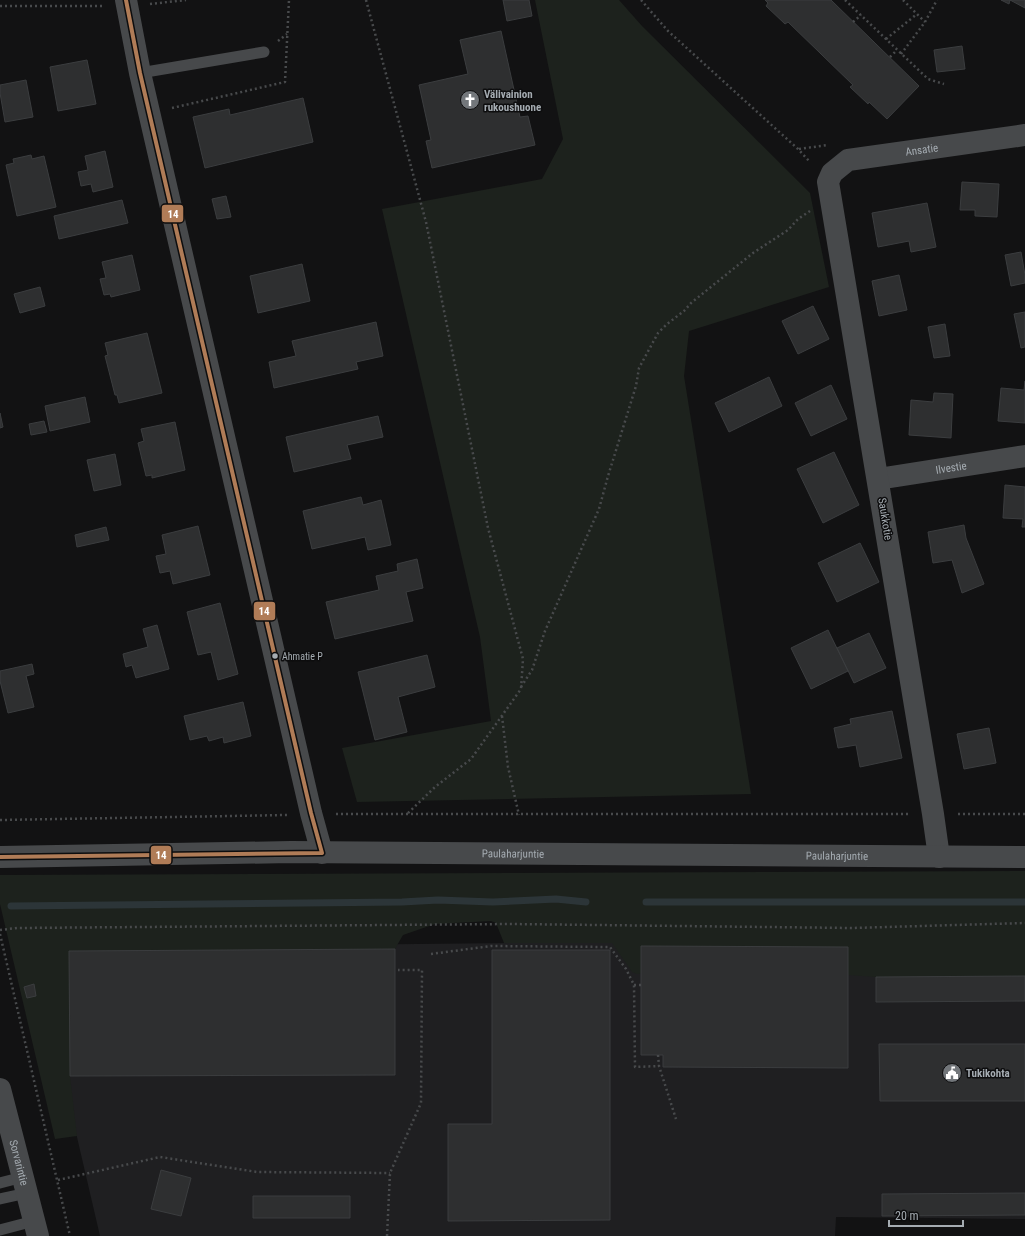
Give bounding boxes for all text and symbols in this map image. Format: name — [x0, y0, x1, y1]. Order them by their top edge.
place label: Välivainion rukoushuone — [484, 88, 541, 114]
church icon: Välivainion rukoushuone — [459, 89, 481, 111]
street label: Ansatie — [905, 141, 939, 158]
line badge: 14 — [161, 204, 184, 223]
text: 14 — [167, 208, 179, 221]
street label: Ilvestie — [935, 459, 967, 476]
street label: Saukkotie — [875, 497, 895, 541]
line badge: 14 — [253, 601, 276, 621]
text: 14 — [258, 605, 270, 618]
marker: Ahmatie P — [270, 651, 280, 661]
place label: Ahmatie P — [282, 651, 323, 662]
line badge: 14 — [150, 845, 172, 865]
street label: Paulaharjuntie — [482, 847, 544, 860]
text: 14 — [155, 849, 167, 862]
street label: Paulaharjuntie — [806, 849, 868, 862]
public building icon: Tukikohta — [941, 1062, 963, 1084]
place label: Tukikohta — [966, 1067, 1010, 1080]
street label: Sorvarintie — [7, 1138, 31, 1187]
scale bar — [889, 1202, 963, 1228]
text: 20 m — [895, 1209, 919, 1223]

